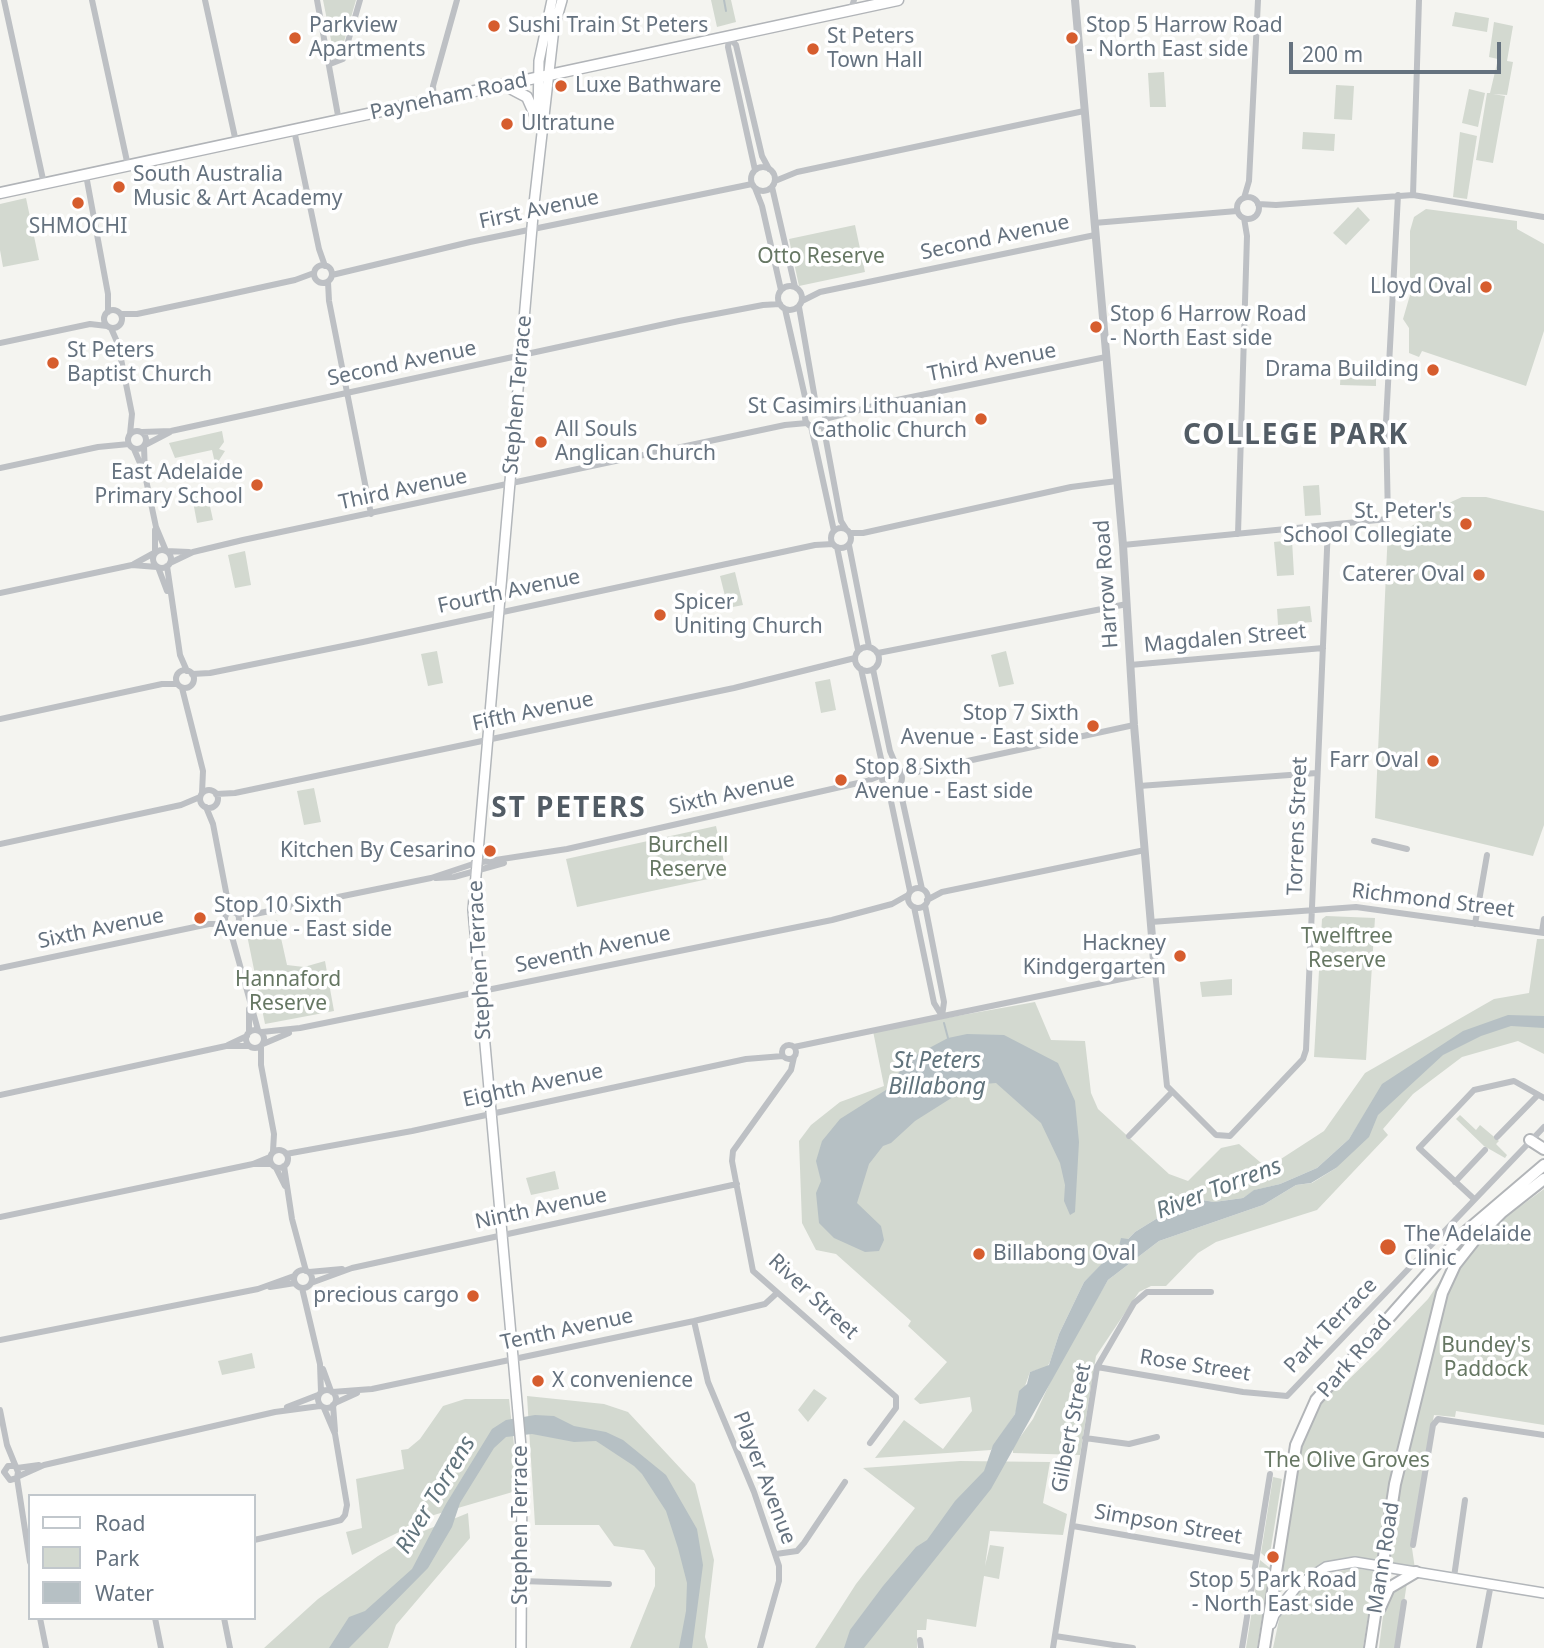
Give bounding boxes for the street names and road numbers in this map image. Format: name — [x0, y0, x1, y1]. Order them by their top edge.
street label: Payneham Road — [368, 68, 530, 126]
street label: First Avenue — [477, 185, 601, 235]
street label: Second Avenue — [918, 210, 1072, 266]
street label: Stephen Terrace — [498, 314, 538, 476]
street label: Second Avenue — [325, 336, 479, 392]
street label: Third Avenue — [926, 338, 1058, 388]
street label: Third Avenue — [337, 464, 469, 516]
street label: Harrow Road — [1090, 519, 1124, 649]
street label: Fourth Avenue — [435, 565, 583, 619]
street label: Magdalen Street — [1143, 619, 1307, 659]
street label: Fifth Avenue — [470, 687, 596, 737]
street label: Torrens Street — [1283, 756, 1313, 896]
street label: Sixth Avenue — [667, 767, 797, 821]
street label: Richmond Street — [1350, 879, 1516, 923]
street label: Stephen Terrace — [463, 880, 497, 1040]
street label: Sixth Avenue — [36, 903, 166, 955]
street label: Seventh Avenue — [513, 921, 673, 979]
street label: Eighth Avenue — [461, 1059, 605, 1113]
street label: Ninth Avenue — [473, 1183, 609, 1235]
street label: River Street — [763, 1249, 863, 1345]
street label: Park Terrace — [1279, 1273, 1383, 1379]
street label: Tenth Avenue — [498, 1304, 636, 1356]
street label: Park Road — [1313, 1311, 1397, 1403]
street label: Rose Street — [1138, 1345, 1252, 1387]
street label: Gilbert Street — [1047, 1361, 1097, 1495]
street label: Player Avenue — [727, 1408, 801, 1548]
street label: Stephen Terrace — [508, 1445, 534, 1605]
street label: Simpson Street — [1092, 1500, 1244, 1550]
street label: Mann Road — [1363, 1500, 1405, 1616]

